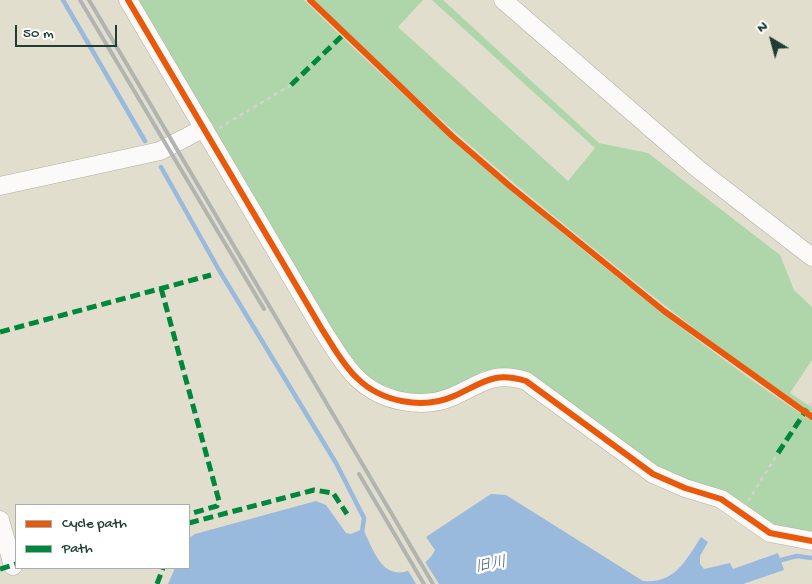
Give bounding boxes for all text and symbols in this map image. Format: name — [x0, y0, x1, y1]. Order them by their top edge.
scale bar — [18, 15, 120, 47]
north arrow — [747, 15, 797, 65]
text: N — [754, 18, 771, 37]
text: 50 m — [23, 25, 54, 43]
legend — [15, 504, 190, 569]
text: Cycle path — [62, 515, 127, 533]
text: Path — [62, 540, 93, 558]
water label: 旧川 — [473, 554, 509, 578]

